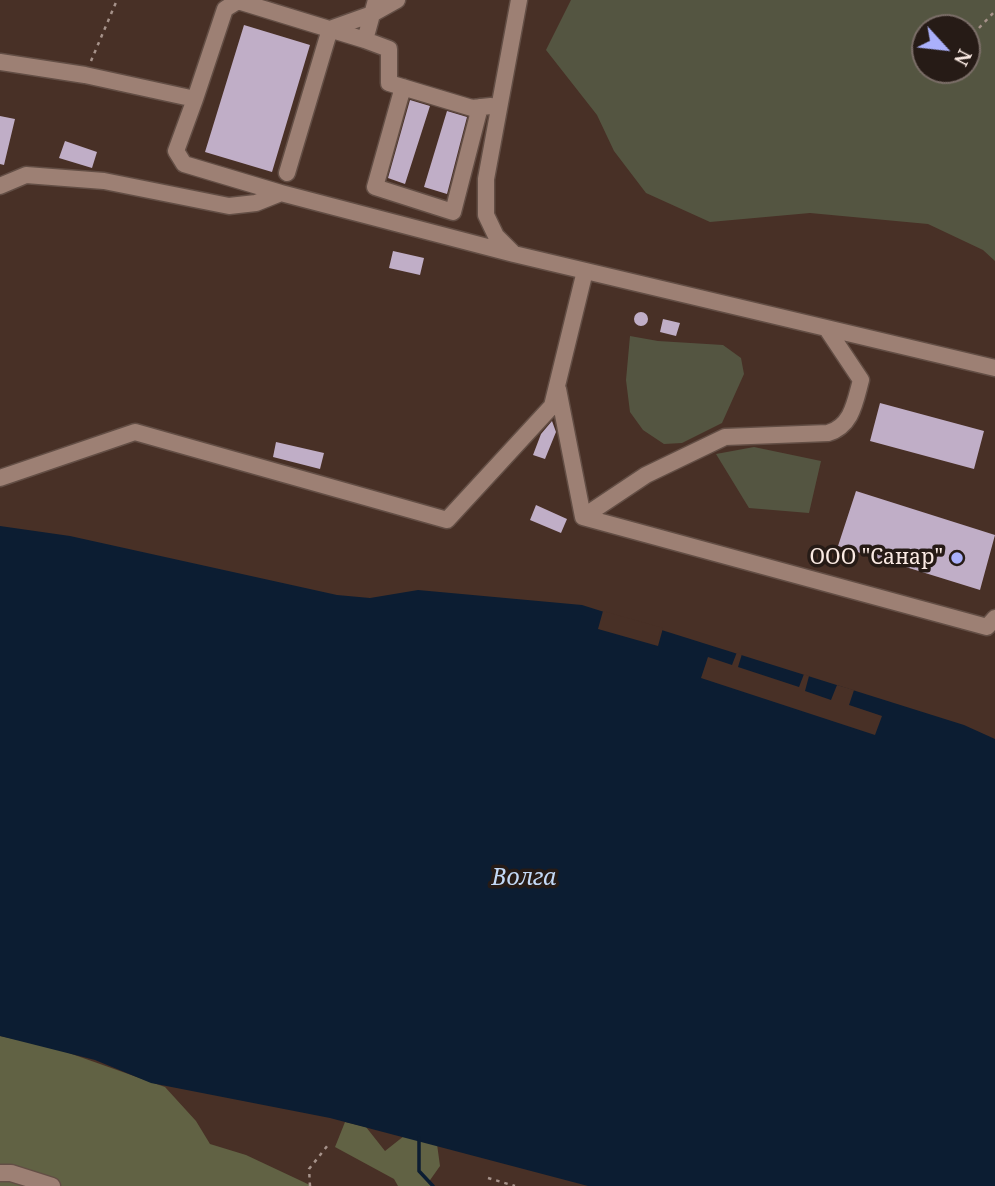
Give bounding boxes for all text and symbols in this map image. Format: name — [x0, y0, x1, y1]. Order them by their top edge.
north arrow — [911, 14, 981, 84]
text: N — [948, 45, 978, 70]
place label: ООО "Санар" — [810, 545, 943, 571]
marker: ООО "Санар" — [949, 550, 965, 566]
water label: Волга — [492, 864, 556, 892]

